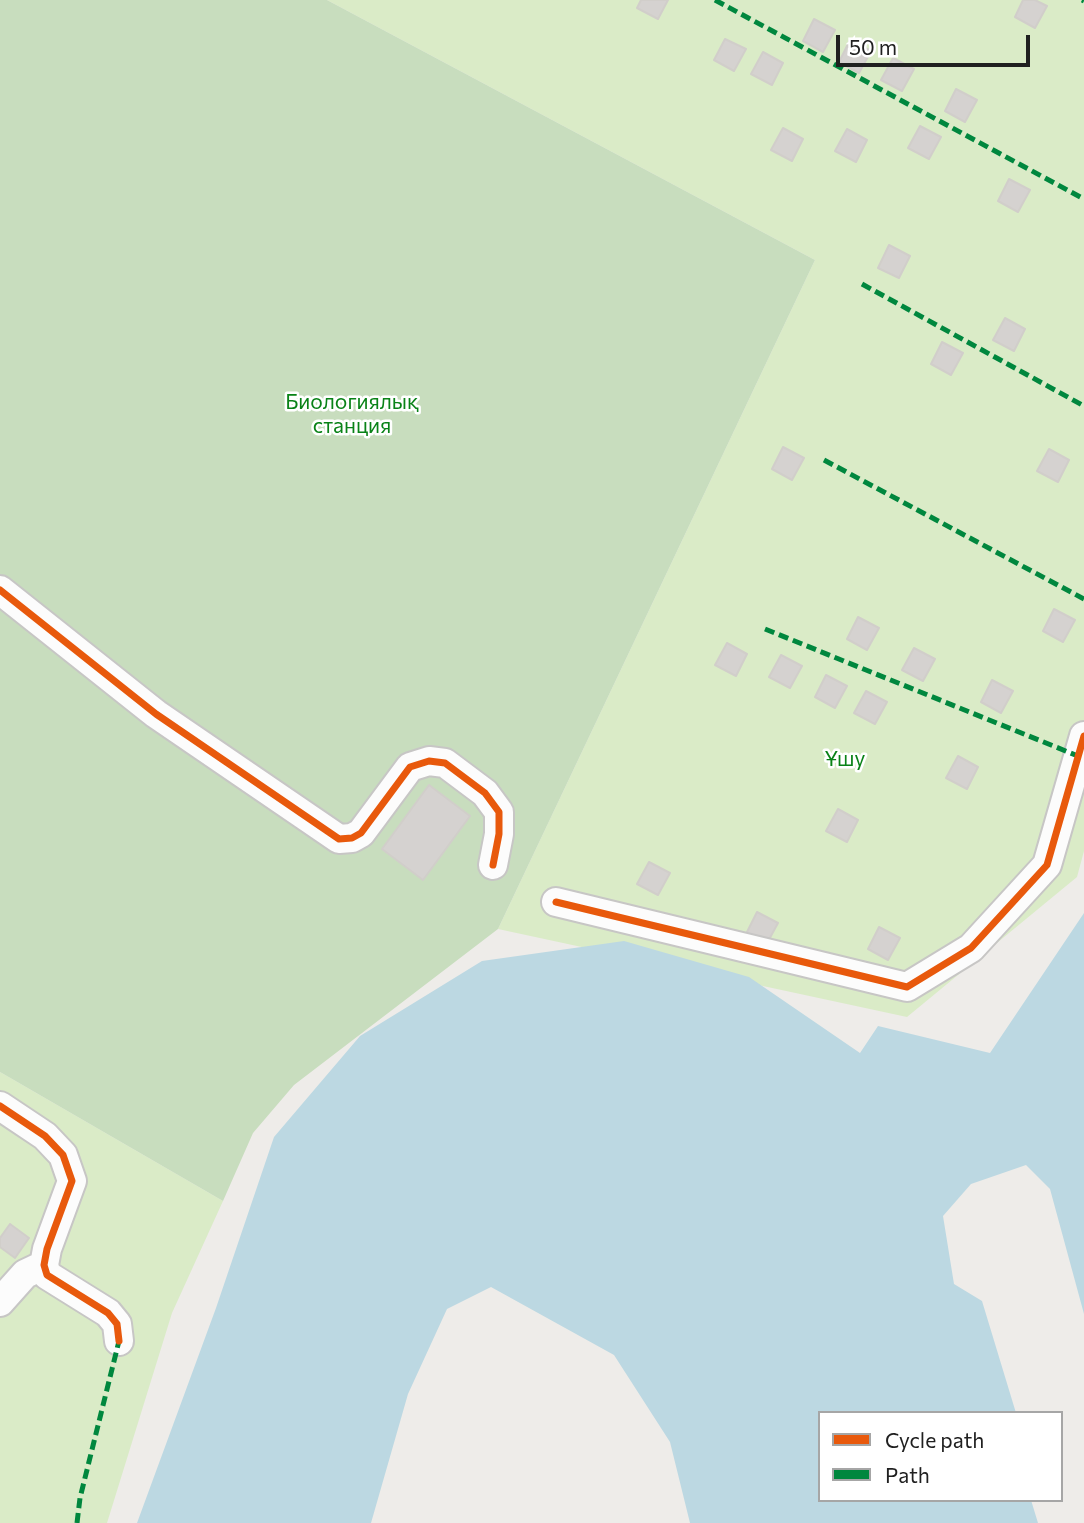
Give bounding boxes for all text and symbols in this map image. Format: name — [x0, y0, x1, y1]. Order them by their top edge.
scale bar — [839, 21, 1033, 65]
text: 50 m — [849, 34, 897, 59]
park label: Биологиялық станция — [285, 389, 419, 439]
park label: Ұшу — [825, 746, 865, 772]
legend — [818, 1411, 1063, 1502]
text: Cycle path — [885, 1427, 984, 1452]
text: Path — [885, 1462, 930, 1487]

